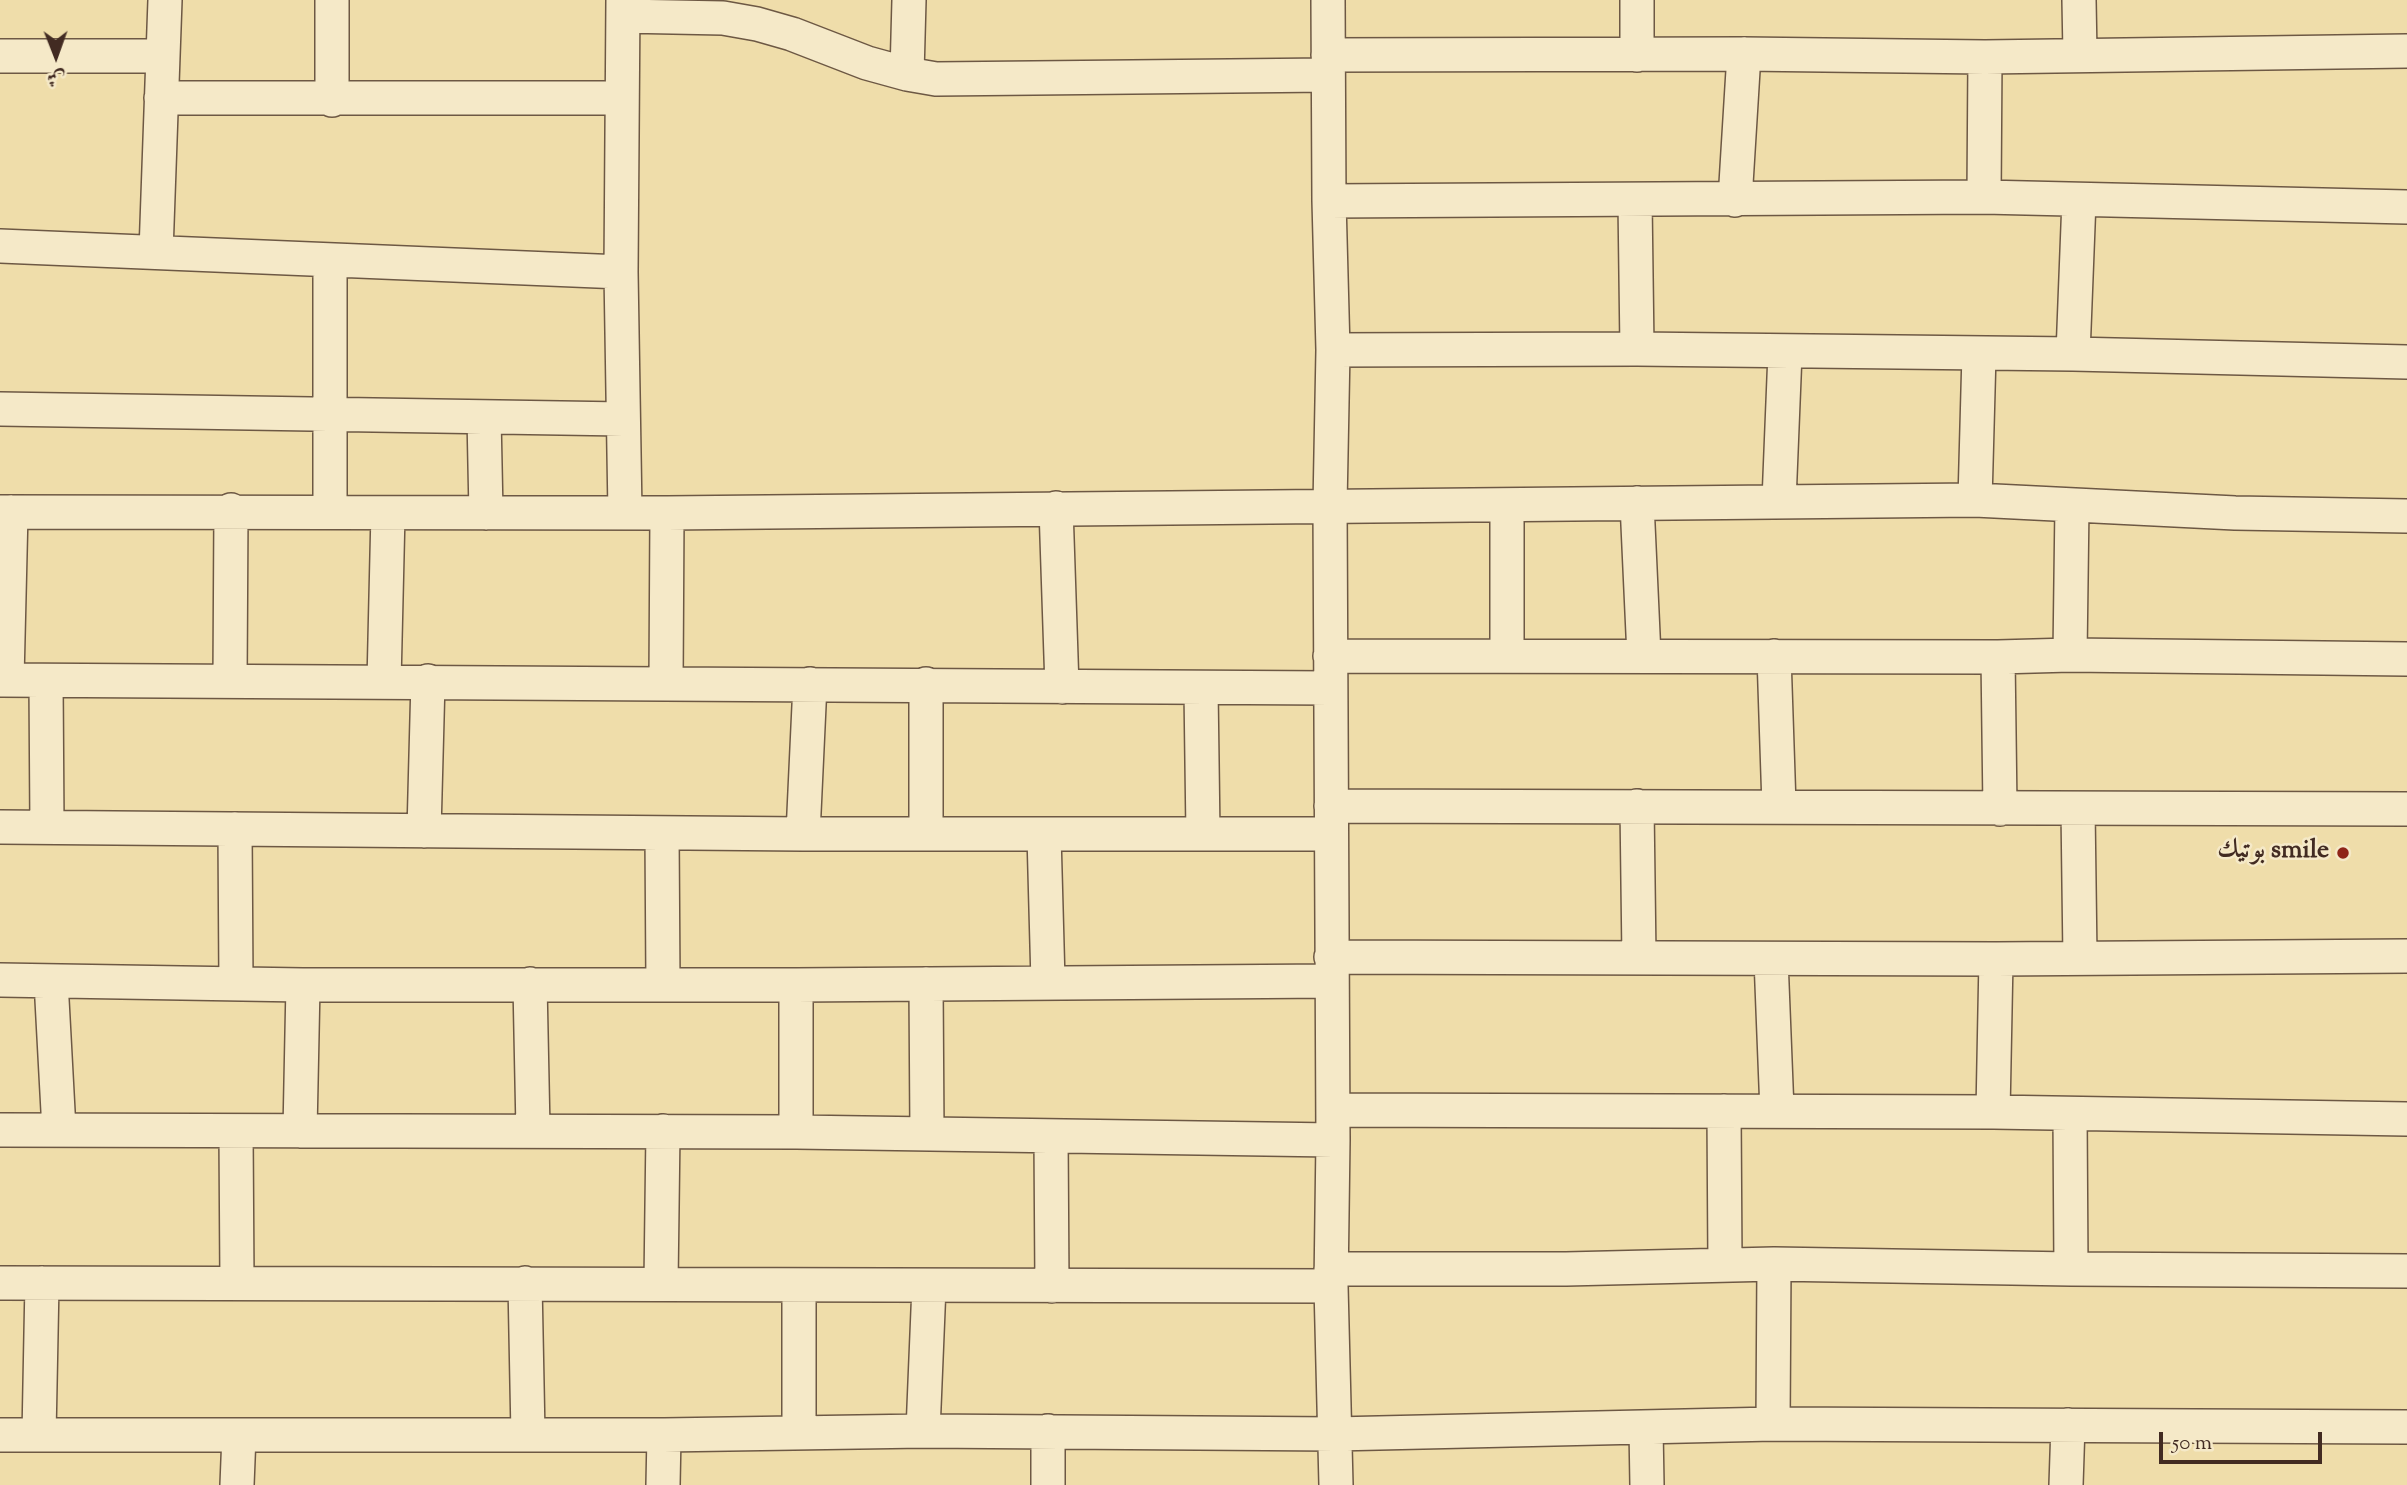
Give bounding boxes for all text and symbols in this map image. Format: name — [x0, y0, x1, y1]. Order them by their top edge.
north arrow — [21, 21, 91, 91]
text: ش — [47, 64, 66, 91]
place label: بوتيك smile — [2217, 837, 2329, 869]
marker: بوتيك smile — [2335, 845, 2351, 861]
scale bar — [2162, 1418, 2325, 1462]
text: 50 m — [2172, 1429, 2212, 1459]

